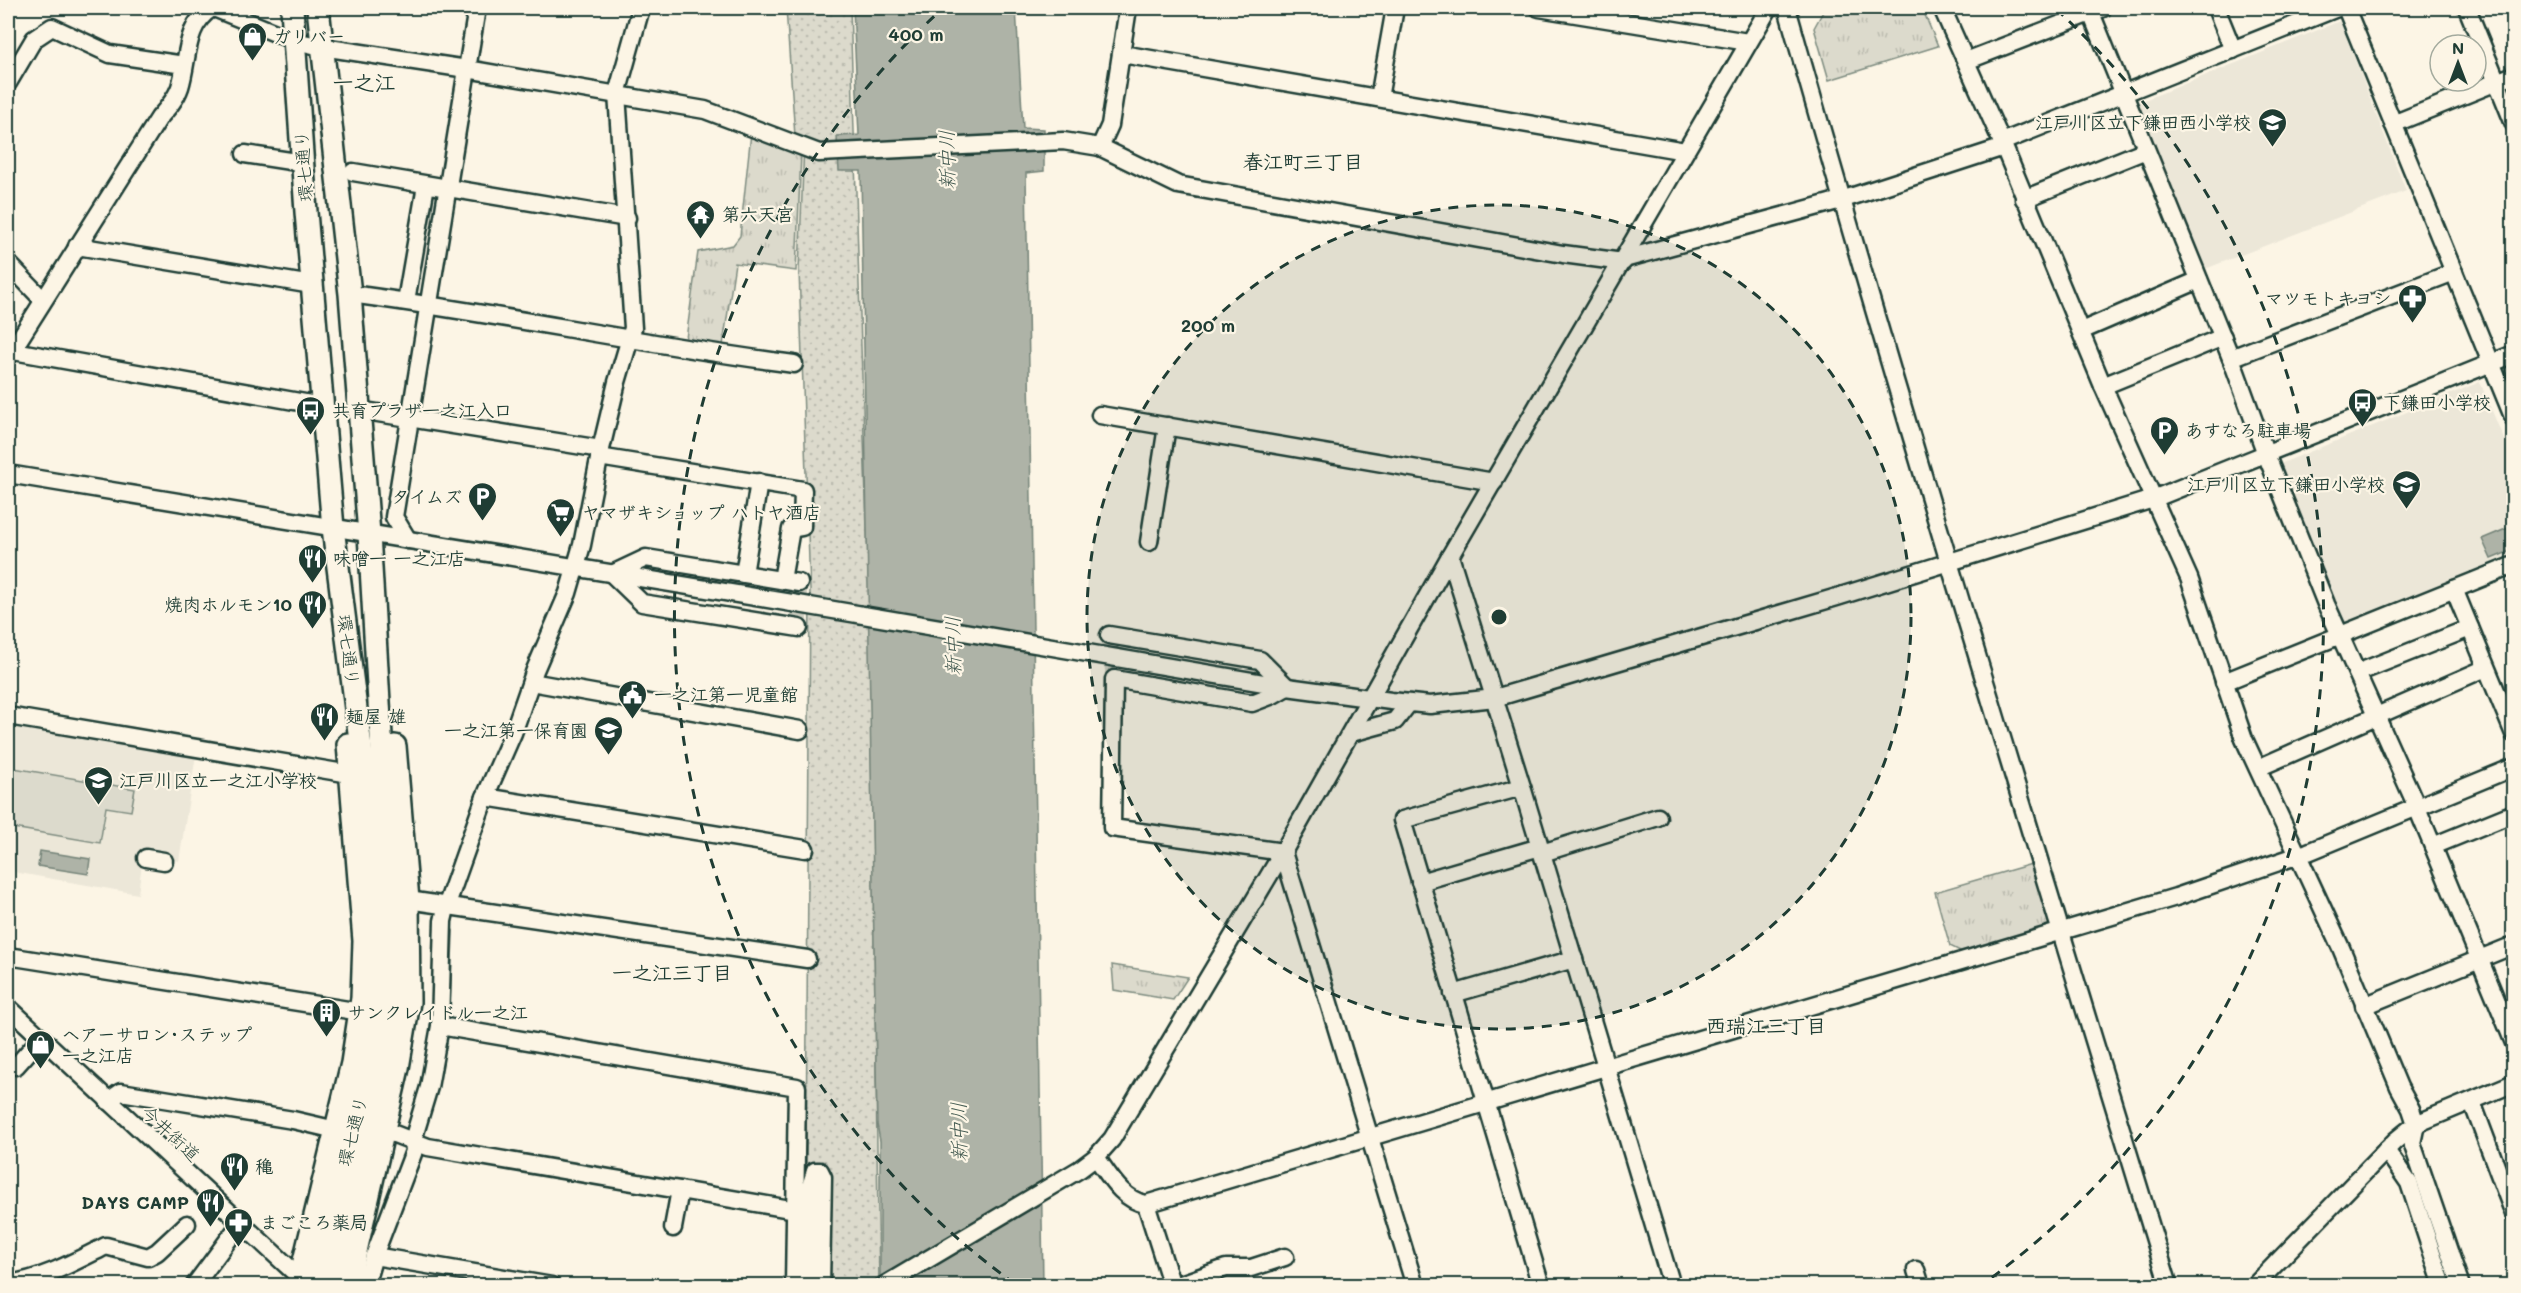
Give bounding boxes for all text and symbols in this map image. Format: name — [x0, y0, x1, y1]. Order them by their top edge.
shop icon: ガリバー — [236, 20, 268, 62]
text: 400 m — [888, 22, 944, 46]
place label: ガリバー — [273, 24, 345, 48]
north arrow — [2428, 33, 2488, 93]
text: N — [2452, 37, 2464, 58]
district label: 一之江 — [333, 68, 396, 95]
school or university icon: 江戸川区立下鎌田西小学校 — [2256, 106, 2288, 148]
place label: 江戸川区立下鎌田西小学校 — [2035, 110, 2251, 134]
street label: 環七通り — [289, 129, 317, 203]
water label: 新中川 — [932, 130, 960, 190]
district label: 春江町三丁目 — [1243, 148, 1363, 174]
temple icon: 第六天宮 — [685, 198, 717, 240]
place label: 第六天宮 — [722, 202, 794, 226]
pharmacy icon: マツモトキヨシ — [2396, 282, 2428, 324]
place label: マツモトキヨシ — [2265, 286, 2391, 310]
text: 200 m — [1181, 313, 1235, 337]
bus stop icon: 下鎌田小学校 — [2346, 386, 2378, 428]
place label: 下鎌田小学校 — [2383, 390, 2491, 414]
bus stop icon: 共育プラザ一之江入口 — [295, 394, 327, 436]
place label: 共育プラザ一之江入口 — [332, 398, 512, 422]
parking icon: あすなろ駐車場 — [2148, 414, 2180, 456]
place label: あすなろ駐車場 — [2185, 418, 2311, 442]
school or university icon: 江戸川区立下鎌田小学校 — [2390, 468, 2422, 510]
place label: 江戸川区立下鎌田小学校 — [2187, 472, 2385, 496]
parking icon: タイムズ — [467, 480, 499, 522]
place label: タイムズ — [391, 484, 462, 508]
supermarket icon: ヤマザキショップ ハトヤ酒店 — [545, 496, 577, 538]
place label: ヤマザキショップ ハトヤ酒店 — [582, 500, 821, 524]
restaurant icon: 味噌一 一之江店 — [296, 542, 328, 584]
place label: 味噌一 一之江店 — [333, 546, 465, 570]
restaurant icon: 焼肉ホルモン10 — [297, 588, 329, 630]
place label: 焼肉ホルモン10 — [164, 592, 292, 616]
centre of rings — [1489, 607, 1509, 627]
street label: 環七通り — [333, 613, 365, 687]
water label: 新中川 — [938, 616, 966, 676]
public building icon: 一之江第一児童館 — [617, 678, 649, 720]
place label: 一之江第一児童館 — [654, 682, 798, 706]
restaurant icon: 麺屋 雄 — [309, 700, 341, 742]
place label: 麺屋 雄 — [346, 704, 406, 728]
school or university icon: 一之江第一保育園 — [593, 714, 625, 756]
place label: 一之江第一保育園 — [444, 718, 588, 742]
school or university icon: 江戸川区立一之江小学校 — [82, 764, 114, 806]
place label: 江戸川区立一之江小学校 — [119, 768, 317, 792]
district label: 一之江三丁目 — [612, 959, 732, 985]
building icon: サンクレイドル一之江 — [311, 996, 343, 1038]
place label: サンクレイドル一之江 — [348, 1000, 528, 1024]
district label: 西瑞江三丁目 — [1706, 1012, 1826, 1038]
place label: ヘアーサロン･ステップ 一之江店 — [62, 1022, 252, 1067]
shop icon: ヘアーサロン･ステップ 一之江店 — [25, 1028, 57, 1070]
street label: 環七通り — [332, 1093, 372, 1169]
street label: 今井街道 — [136, 1100, 206, 1166]
water label: 新中川 — [944, 1102, 972, 1162]
restaurant icon: 穐 — [218, 1150, 250, 1192]
place label: 穐 — [255, 1154, 273, 1178]
restaurant icon: DAYS CAMP — [194, 1186, 226, 1228]
place label: DAYS CAMP — [81, 1190, 189, 1214]
pharmacy icon: まごころ薬局 — [223, 1206, 255, 1248]
place label: まごころ薬局 — [260, 1210, 368, 1234]

